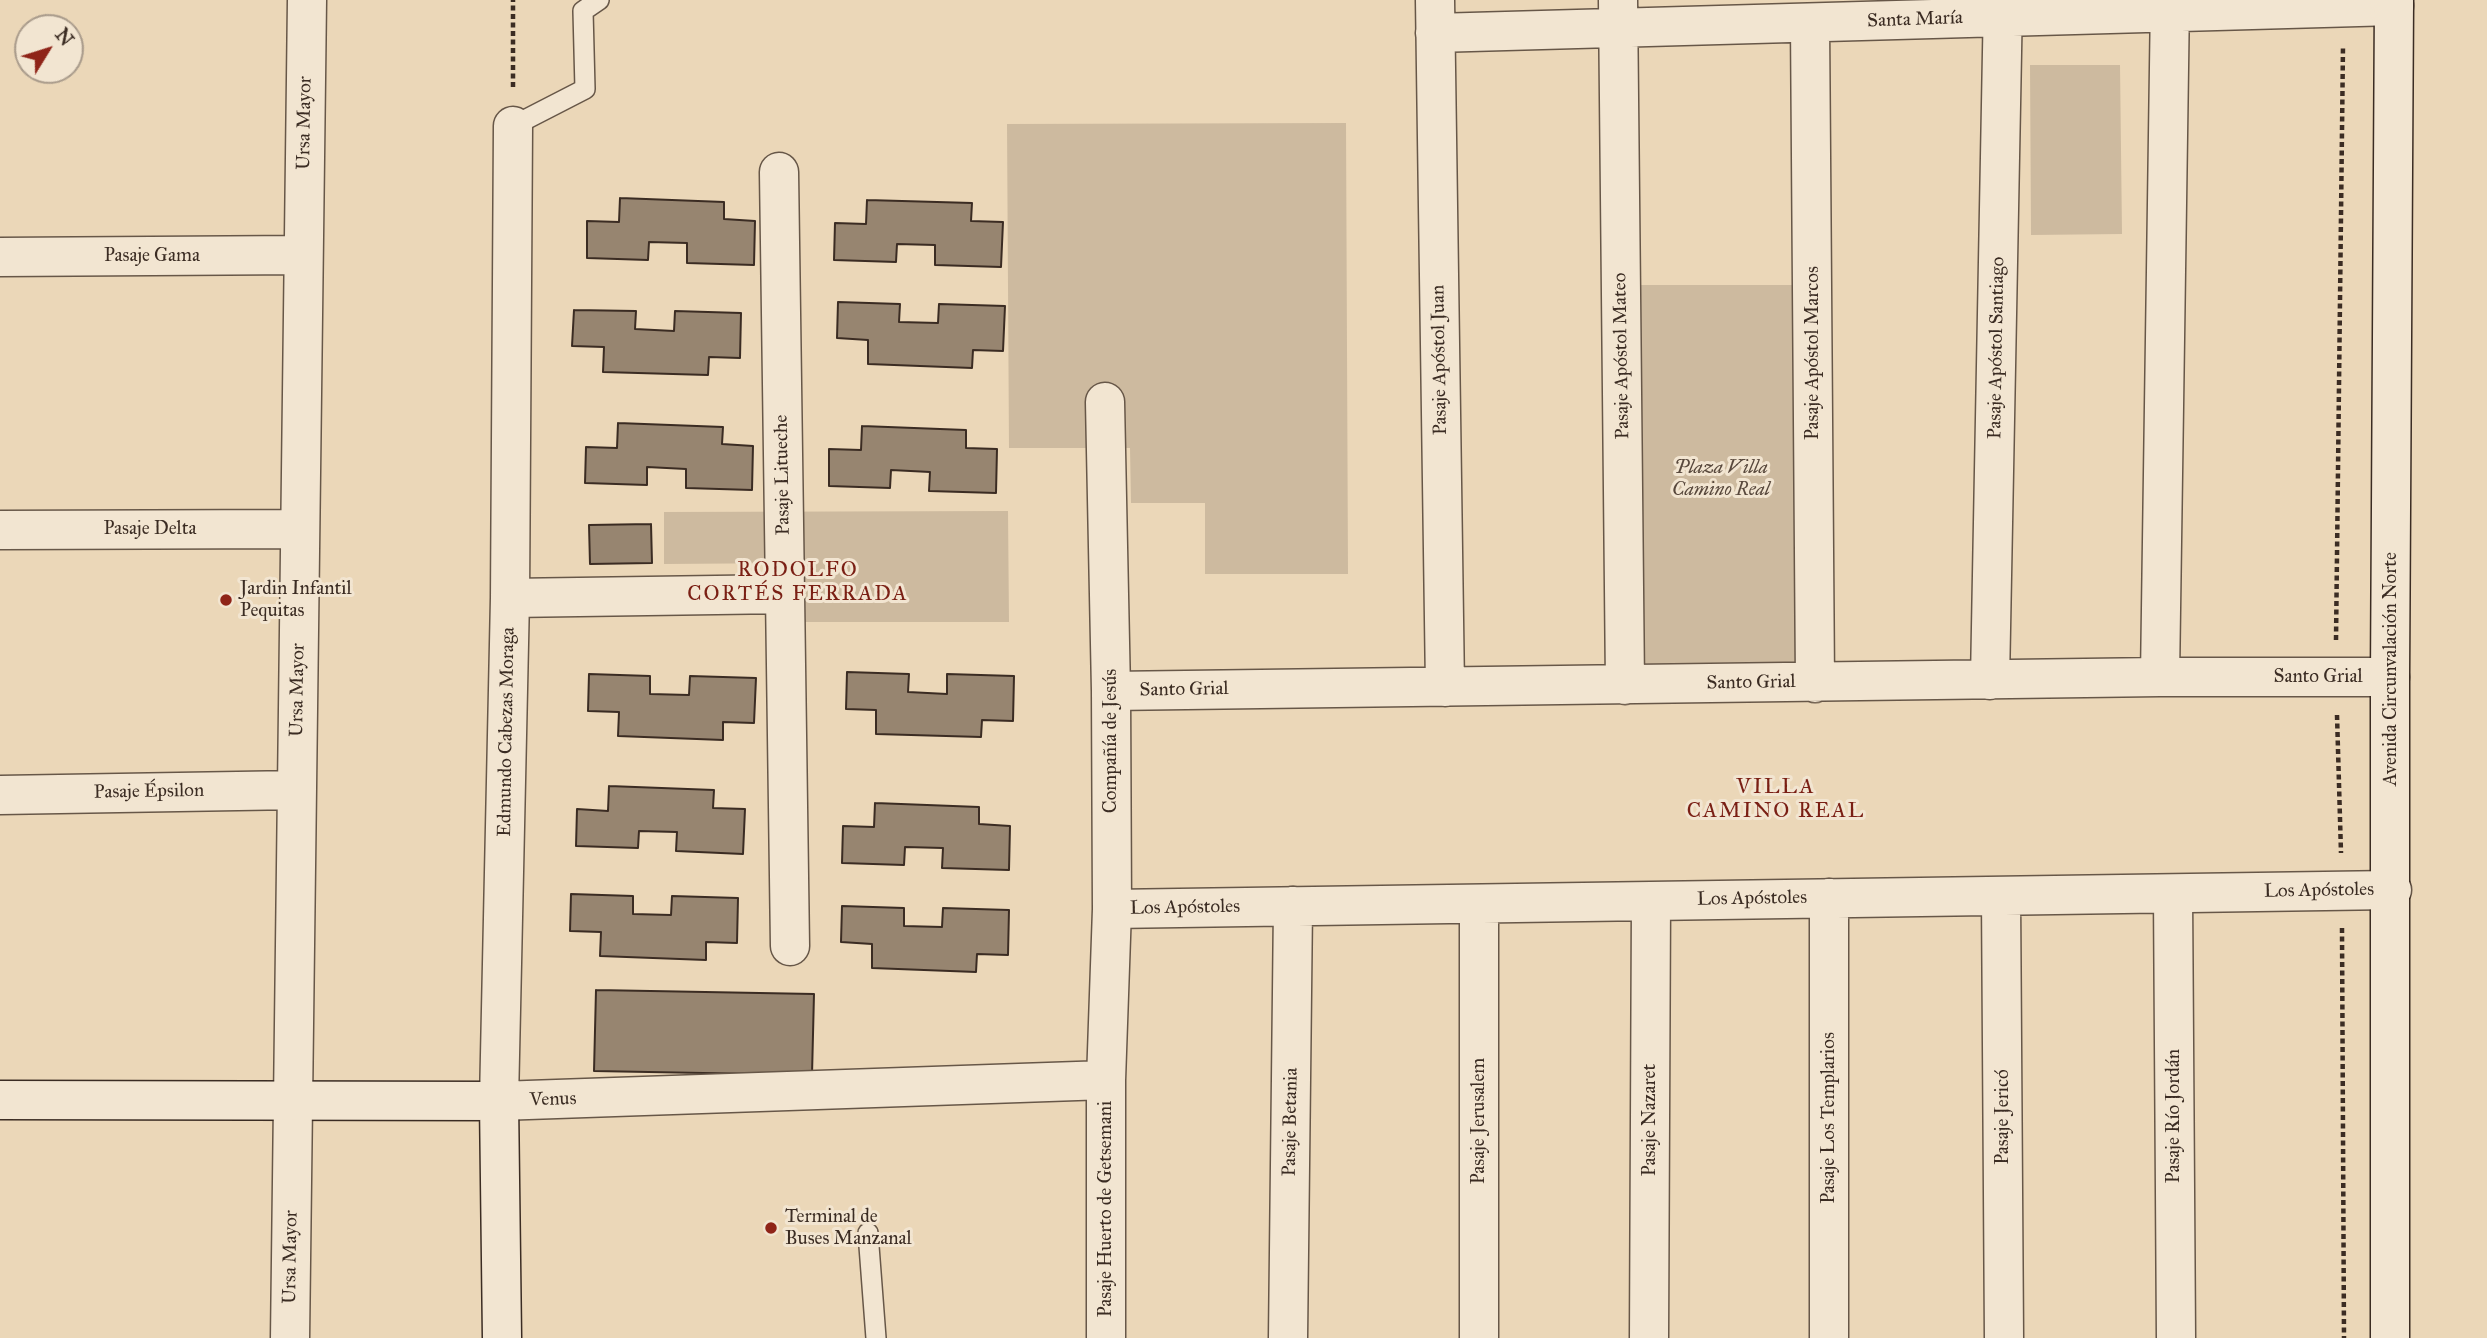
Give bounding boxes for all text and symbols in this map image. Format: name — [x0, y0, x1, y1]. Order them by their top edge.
street label: Santa María — [1867, 7, 1963, 33]
north arrow — [14, 14, 84, 84]
text: N — [50, 24, 78, 50]
street label: Ursa Mayor — [293, 76, 317, 170]
street label: Pasaje Gama — [104, 245, 200, 267]
street label: Pasaje Apóstol Santiago — [1984, 257, 2010, 439]
street label: Pasaje Apóstol Marcos — [1802, 266, 1824, 440]
street label: Pasaje Apóstol Mateo — [1609, 272, 1635, 440]
street label: Pasaje Apóstol Juan — [1427, 285, 1453, 435]
street label: Pasaje Litueche — [771, 415, 795, 535]
park label: Plaza Villa Camino Real — [1672, 457, 1770, 501]
street label: Pasaje Delta — [104, 518, 196, 540]
street label: Avenida Circunvalación Norte — [2380, 552, 2402, 786]
district label: RODOLFO CORTÉS FERRADA — [689, 558, 907, 608]
place label: Jardin Infantil Pequitas — [240, 578, 352, 622]
marker: Jardin Infantil Pequitas — [218, 592, 234, 608]
street label: Edmundo Cabezas Moraga — [494, 627, 520, 837]
street label: Ursa Mayor — [286, 643, 310, 737]
street label: Santo Grial — [2273, 666, 2363, 688]
street label: Compañía de Jesús — [1100, 669, 1122, 813]
street label: Santo Grial — [1706, 671, 1796, 695]
street label: Santo Grial — [1139, 678, 1229, 702]
district label: VILLA CAMINO REAL — [1688, 775, 1864, 825]
street label: Pasaje Épsilon — [94, 780, 204, 804]
street label: Los Apóstoles — [2264, 879, 2374, 903]
street label: Los Apóstoles — [1697, 887, 1807, 911]
street label: Los Apóstoles — [1130, 896, 1240, 920]
street label: Pasaje Los Templarios — [1818, 1032, 1840, 1204]
street label: Pasaje Río Jordán — [2163, 1049, 2185, 1183]
street label: Pasaje Jerusalem — [1468, 1058, 1490, 1184]
street label: Pasaje Nazaret — [1639, 1064, 1661, 1176]
street label: Pasaje Betania — [1279, 1067, 1303, 1177]
street label: Pasaje Jericó — [1992, 1069, 2014, 1165]
street label: Venus — [529, 1088, 577, 1112]
street label: Pasaje Huerto de Getsemani — [1095, 1101, 1117, 1317]
place label: Terminal de Buses Manzanal — [785, 1206, 912, 1250]
street label: Ursa Mayor — [279, 1210, 303, 1304]
marker: Terminal de Buses Manzanal — [763, 1220, 779, 1236]

